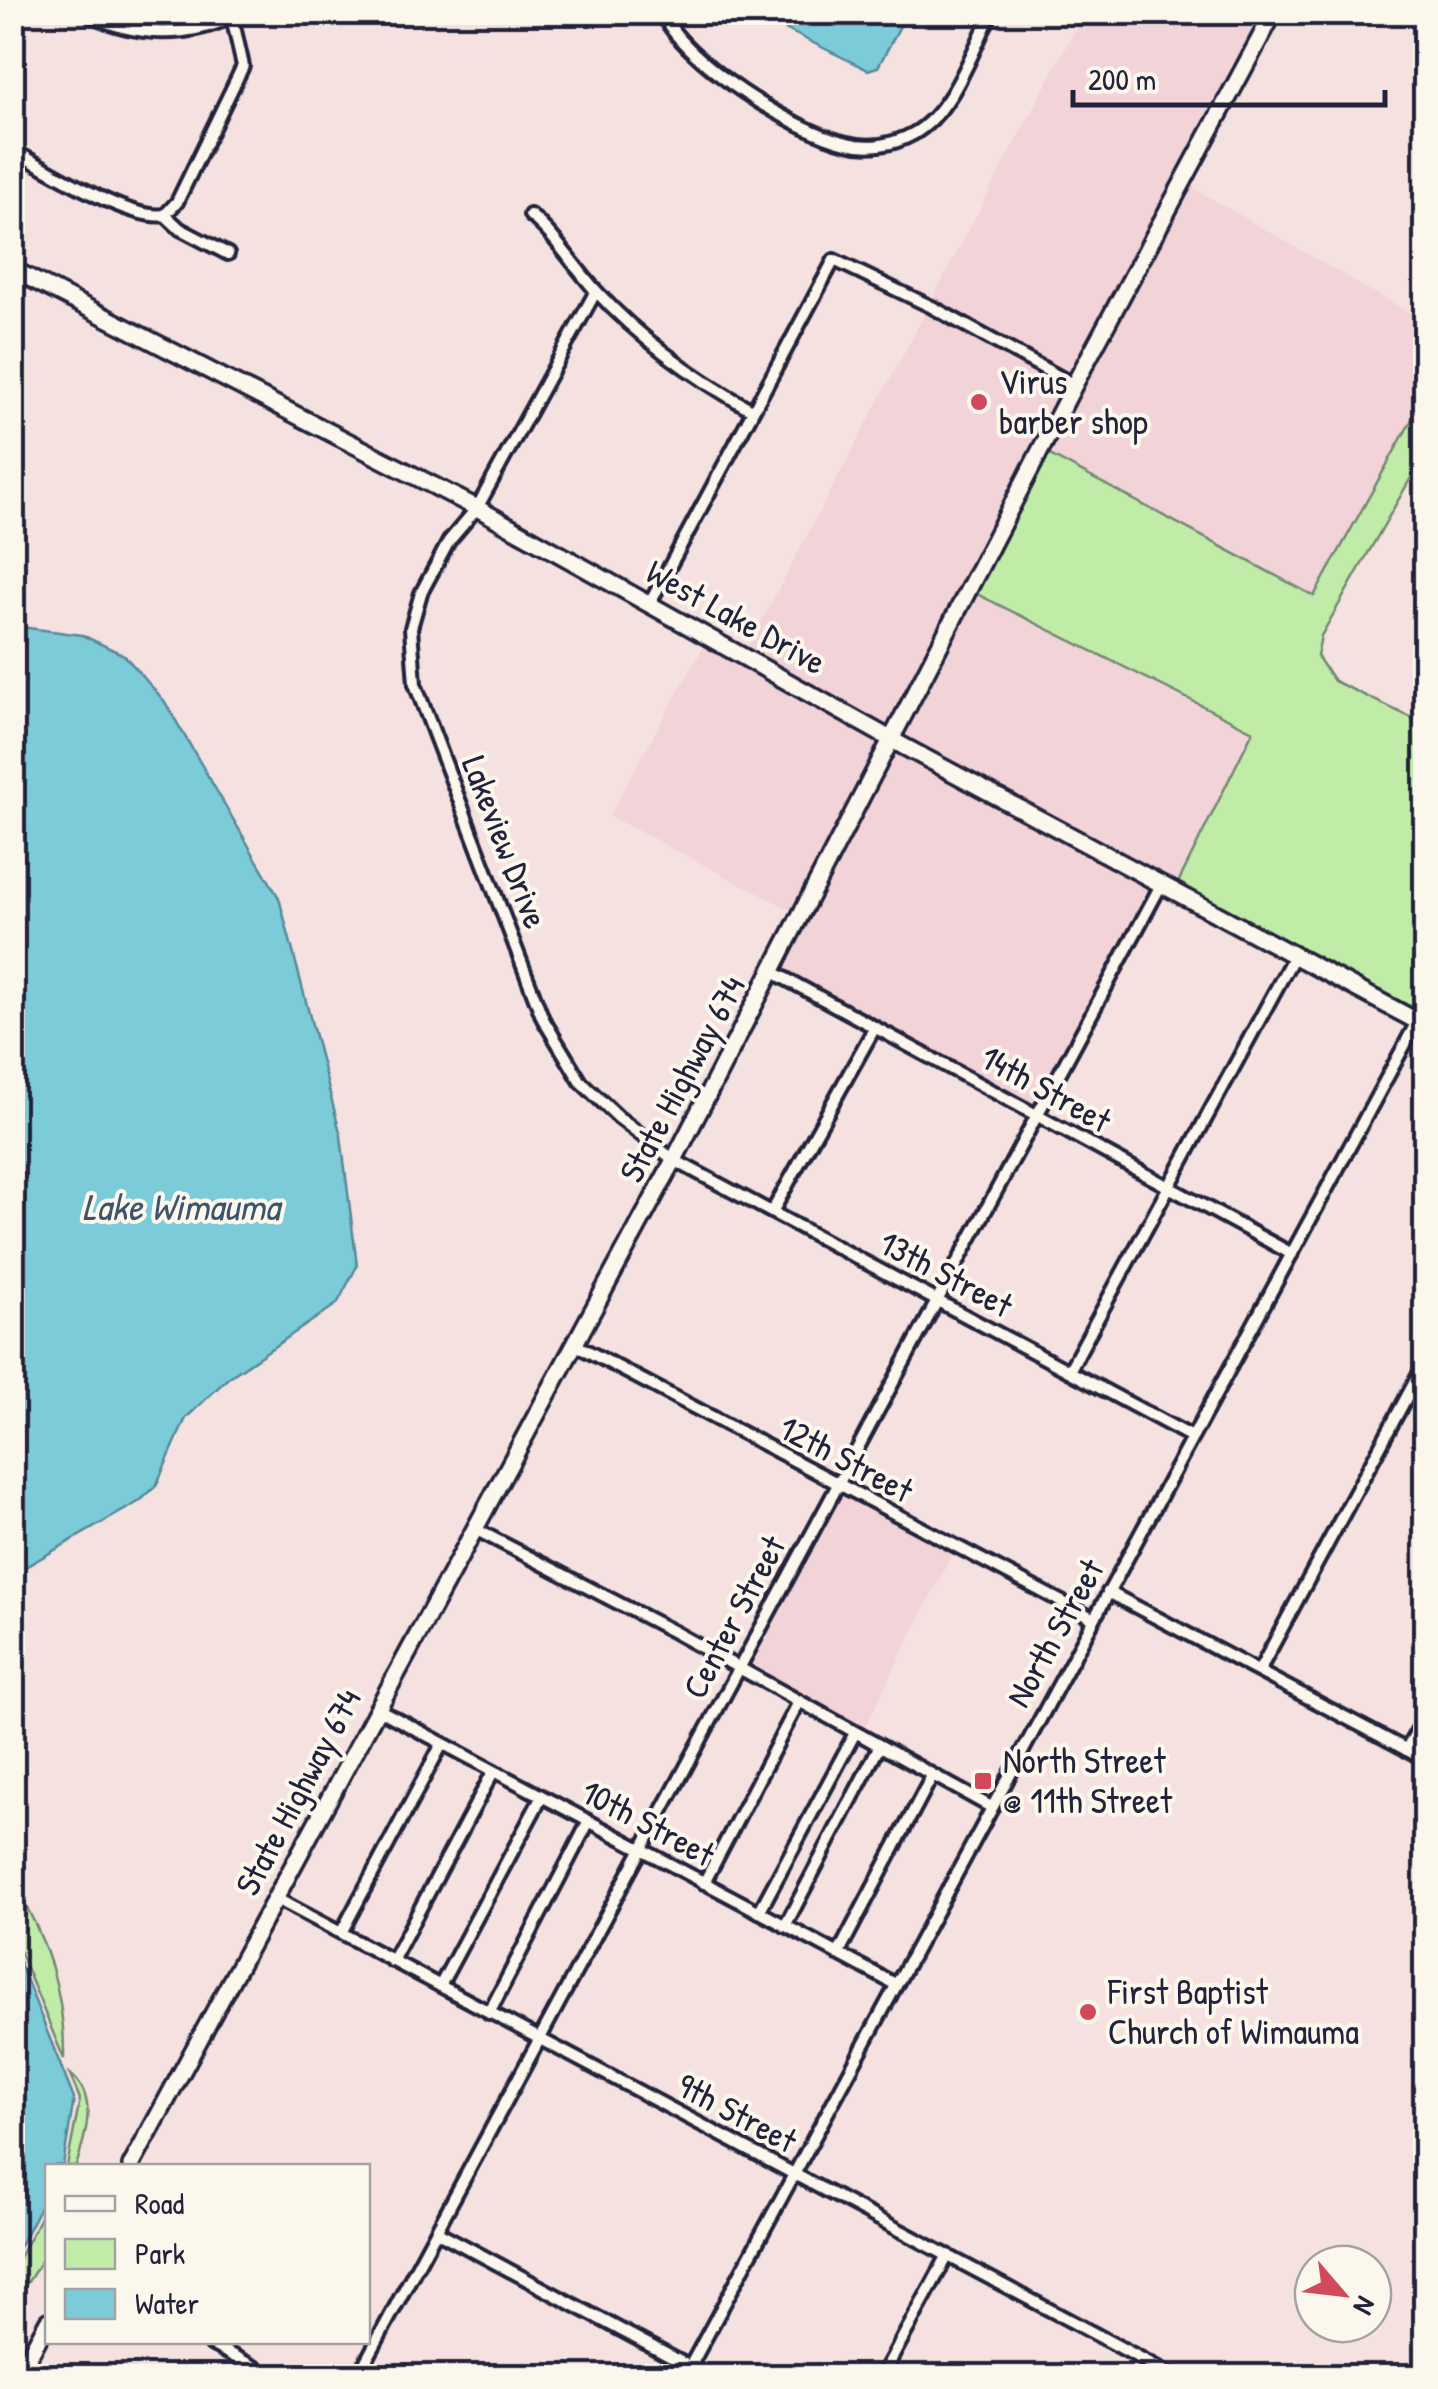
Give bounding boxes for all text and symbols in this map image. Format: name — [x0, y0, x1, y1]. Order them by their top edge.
scale bar — [1073, 45, 1386, 107]
text: 200 m — [1088, 59, 1156, 99]
place label: Virus barber shop — [999, 358, 1148, 445]
marker: Virus barber shop — [968, 391, 990, 413]
street label: West Lake Drive — [638, 548, 834, 685]
street label: Lakeview Drive — [451, 749, 560, 935]
street label: State Highway 674 — [607, 967, 756, 1190]
street label: 14th Street — [973, 1034, 1121, 1144]
water label: Lake Wimauma — [82, 1180, 284, 1232]
street label: 13th Street — [871, 1219, 1022, 1329]
street label: 12th Street — [771, 1404, 922, 1514]
street label: Center Street — [671, 1526, 797, 1706]
street label: North Street — [995, 1549, 1115, 1715]
street label: State Highway 674 — [223, 1680, 372, 1903]
place label: North Street @ 11th Street — [1003, 1737, 1173, 1824]
street label: 10th Street — [573, 1768, 724, 1878]
marker: North Street @ 11th Street — [972, 1770, 994, 1792]
place label: First Baptist Church of Wimauma — [1107, 1968, 1359, 2055]
marker: First Baptist Church of Wimauma — [1077, 2001, 1099, 2023]
street label: 9th Street — [669, 2061, 806, 2164]
legend — [45, 2164, 370, 2344]
text: Road — [135, 2183, 184, 2223]
text: Park — [135, 2233, 185, 2273]
north arrow — [1293, 2244, 1393, 2344]
text: Water — [135, 2283, 199, 2323]
text: N — [1345, 2290, 1385, 2321]

